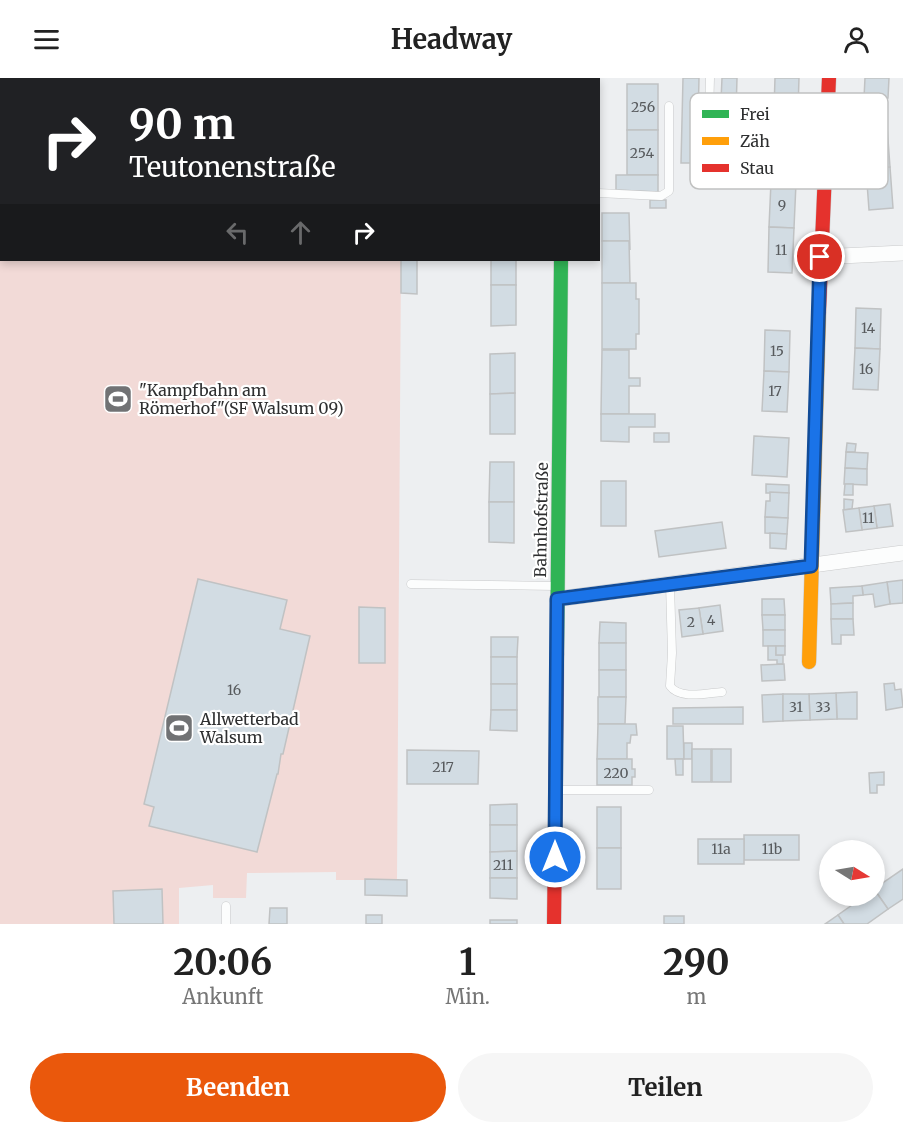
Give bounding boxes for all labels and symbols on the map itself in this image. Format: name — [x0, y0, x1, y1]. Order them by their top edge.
legend — [690, 93, 888, 189]
house number: 256 — [631, 98, 655, 116]
text: Frei — [740, 104, 770, 124]
text: Zäh — [740, 131, 770, 151]
house number: 254 — [630, 144, 655, 162]
text: Stau — [740, 158, 774, 178]
house number: 9 — [778, 196, 786, 214]
pin — [794, 231, 845, 282]
house number: 11 — [775, 241, 787, 259]
house number: 14 — [861, 319, 875, 337]
house number: 15 — [770, 342, 784, 360]
house number: 16 — [859, 360, 873, 378]
place label: "Kampfbahn am Römerhof"(SF Walsum 09) — [139, 380, 344, 418]
house number: 17 — [768, 382, 782, 400]
sports icon: "Kampfbahn am Römerhof"(SF Walsum 09) — [102, 383, 134, 415]
street label: Bahnhofstraße — [530, 462, 552, 578]
house number: 11 — [862, 509, 874, 527]
house number: 4 — [707, 611, 716, 629]
house number: 2 — [687, 613, 695, 631]
house number: 16 — [227, 681, 241, 699]
house number: 31 — [789, 698, 803, 716]
house number: 33 — [815, 698, 831, 716]
place label: Allwetterbad Walsum — [199, 709, 299, 747]
sports icon: Allwetterbad Walsum — [163, 712, 195, 744]
house number: 217 — [432, 758, 454, 776]
house number: 220 — [603, 764, 629, 782]
position arrow — [523, 825, 587, 889]
house number: 11a — [711, 840, 731, 858]
house number: 11b — [762, 840, 782, 858]
north arrow — [819, 840, 885, 906]
house number: 211 — [493, 856, 513, 874]

